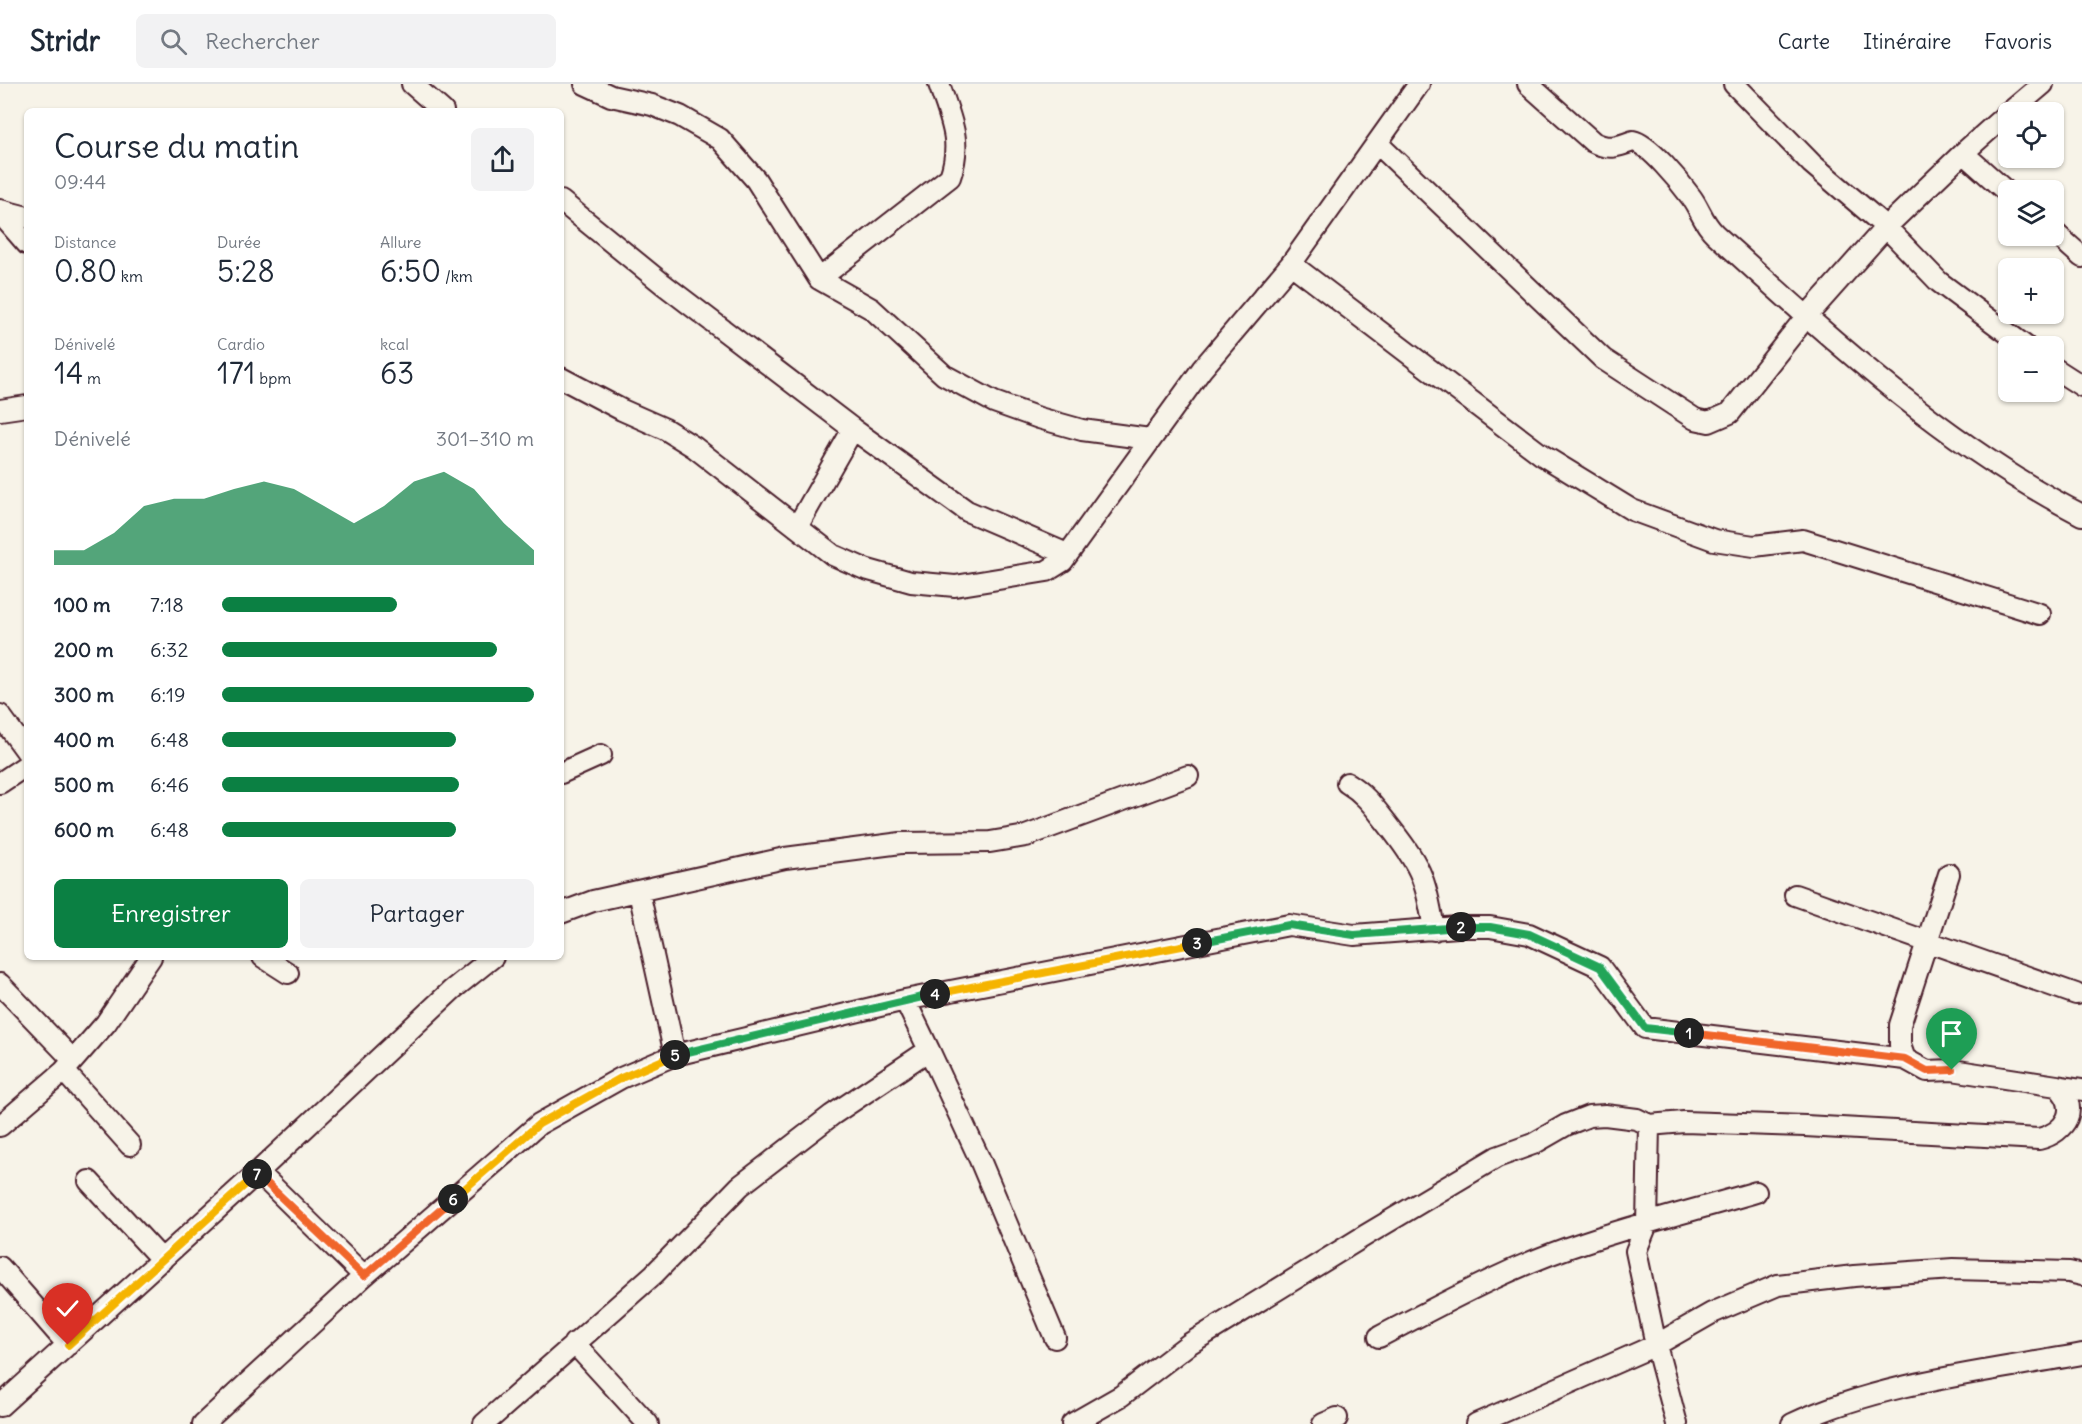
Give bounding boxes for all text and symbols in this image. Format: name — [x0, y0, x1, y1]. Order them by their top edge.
search box — [136, 14, 556, 68]
text: Stridr — [30, 23, 100, 59]
icon: search — [157, 25, 190, 58]
text: Rechercher — [205, 27, 320, 55]
text: Carte — [1778, 28, 1830, 55]
text: Itinéraire — [1863, 28, 1951, 55]
text: Favoris — [1984, 28, 2052, 55]
map controls — [1998, 102, 2064, 402]
button: locate — [1998, 102, 2064, 168]
text: Course du matin — [54, 125, 299, 167]
button: share — [471, 128, 534, 191]
text: 09:44 — [54, 169, 106, 194]
button: layers — [1998, 180, 2064, 246]
text: Distance — [54, 232, 116, 252]
text: Durée — [217, 232, 261, 252]
text: Allure — [380, 232, 421, 252]
text: 0.80 — [54, 252, 117, 290]
text: 5:28 — [217, 252, 275, 290]
text: 6:50 — [380, 252, 441, 290]
button: + — [1998, 258, 2064, 324]
text: km — [117, 266, 143, 286]
text: /km — [441, 266, 473, 286]
text: Dénivelé — [54, 334, 115, 354]
text: Cardio — [217, 334, 265, 354]
text: kcal — [380, 334, 409, 354]
button: − — [1998, 336, 2064, 402]
text: 14 — [54, 354, 83, 392]
text: 171 — [217, 354, 256, 392]
text: 63 — [380, 354, 414, 392]
text: m — [83, 368, 101, 388]
text: bpm — [256, 368, 291, 388]
text: Dénivelé — [54, 426, 131, 451]
text: 301–310 m — [436, 426, 534, 451]
text: 100 m — [54, 592, 111, 617]
text: 7:18 — [150, 592, 184, 617]
text: 200 m — [54, 637, 114, 662]
text: 6:32 — [150, 637, 188, 662]
text: 300 m — [54, 682, 114, 707]
text: 6:19 — [150, 682, 186, 707]
text: 400 m — [54, 727, 114, 752]
text: 6:48 — [150, 727, 189, 752]
text: 500 m — [54, 772, 114, 797]
text: 6:46 — [150, 772, 189, 797]
text: 600 m — [54, 817, 114, 842]
text: 6:48 — [150, 817, 189, 842]
button: Enregistrer — [54, 879, 288, 948]
button: Partager — [300, 879, 534, 948]
pin: 2 — [1446, 912, 1476, 942]
text: 2 — [1457, 917, 1465, 937]
pin: 3 — [1182, 928, 1212, 958]
text: 3 — [1192, 933, 1202, 953]
pin: 4 — [920, 979, 950, 1009]
text: 4 — [930, 984, 940, 1004]
pin — [1926, 1008, 1977, 1070]
icon: arrive — [1935, 1017, 1968, 1050]
pin: 1 — [1674, 1018, 1704, 1048]
text: 1 — [1686, 1023, 1692, 1043]
pin: 5 — [660, 1040, 690, 1070]
text: 5 — [670, 1045, 680, 1065]
pin: 7 — [242, 1159, 272, 1189]
text: 7 — [253, 1164, 261, 1184]
pin: 6 — [438, 1184, 468, 1214]
text: 6 — [448, 1189, 458, 1209]
pin — [42, 1283, 93, 1345]
icon: check — [51, 1292, 84, 1325]

